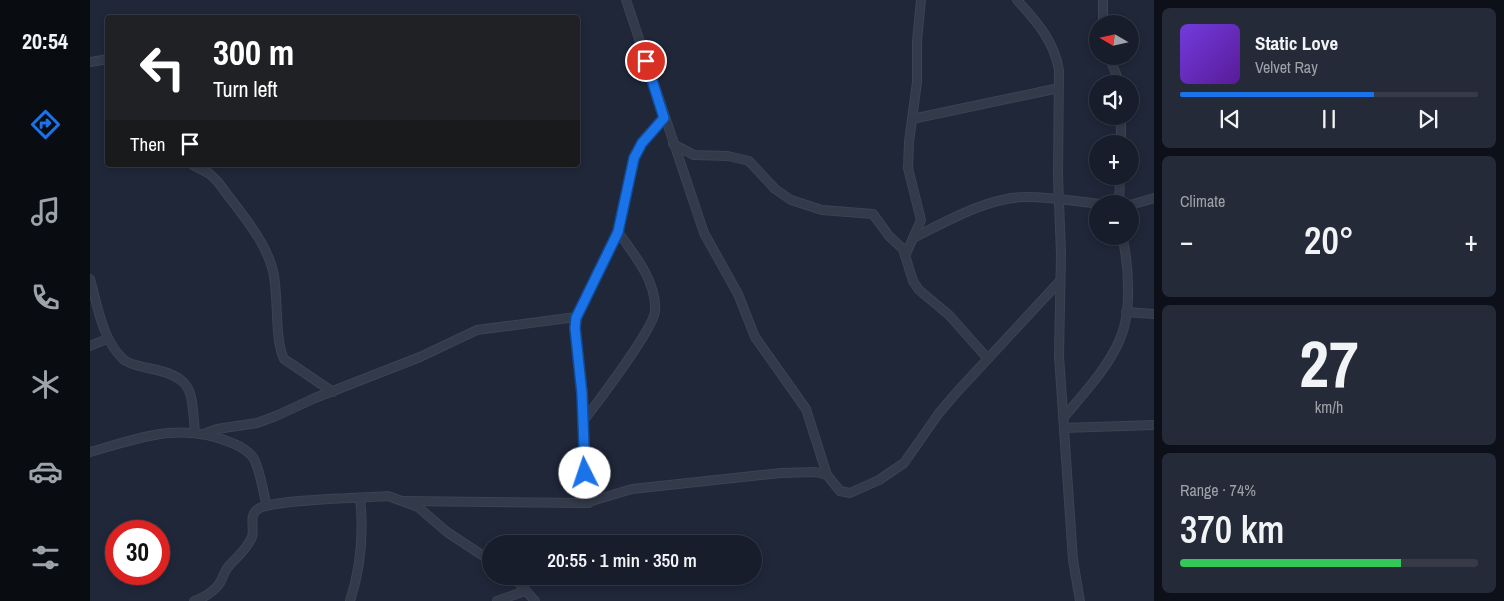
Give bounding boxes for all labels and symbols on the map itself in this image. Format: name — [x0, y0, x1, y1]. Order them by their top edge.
north arrow — [1089, 15, 1139, 65]
pin — [625, 40, 667, 82]
position arrow — [558, 446, 610, 498]
speed limit sign: 30 — [105, 520, 170, 585]

